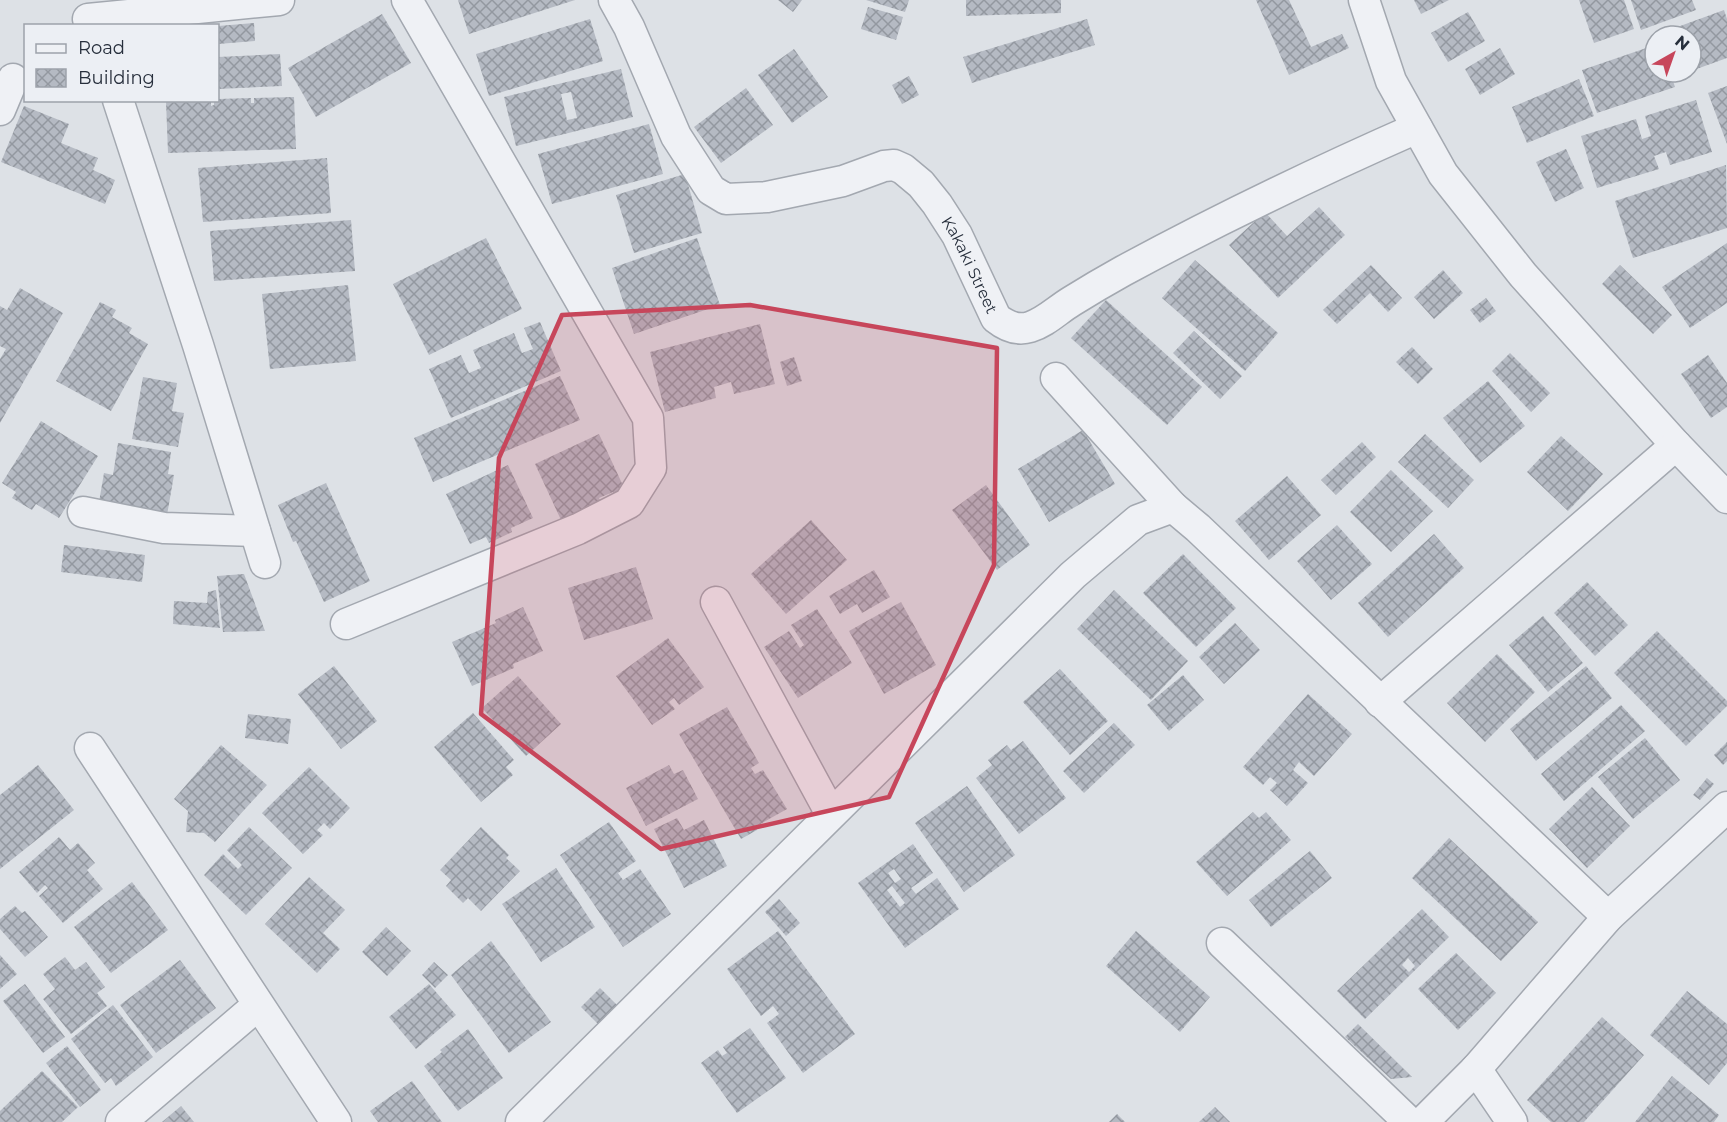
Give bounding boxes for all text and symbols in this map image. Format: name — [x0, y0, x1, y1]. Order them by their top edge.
legend — [24, 24, 219, 102]
north arrow — [1643, 24, 1703, 84]
text: N — [1671, 31, 1693, 54]
text: Road — [78, 37, 125, 59]
text: Building — [78, 67, 155, 89]
street label: Kakaki Street — [937, 213, 1002, 317]

